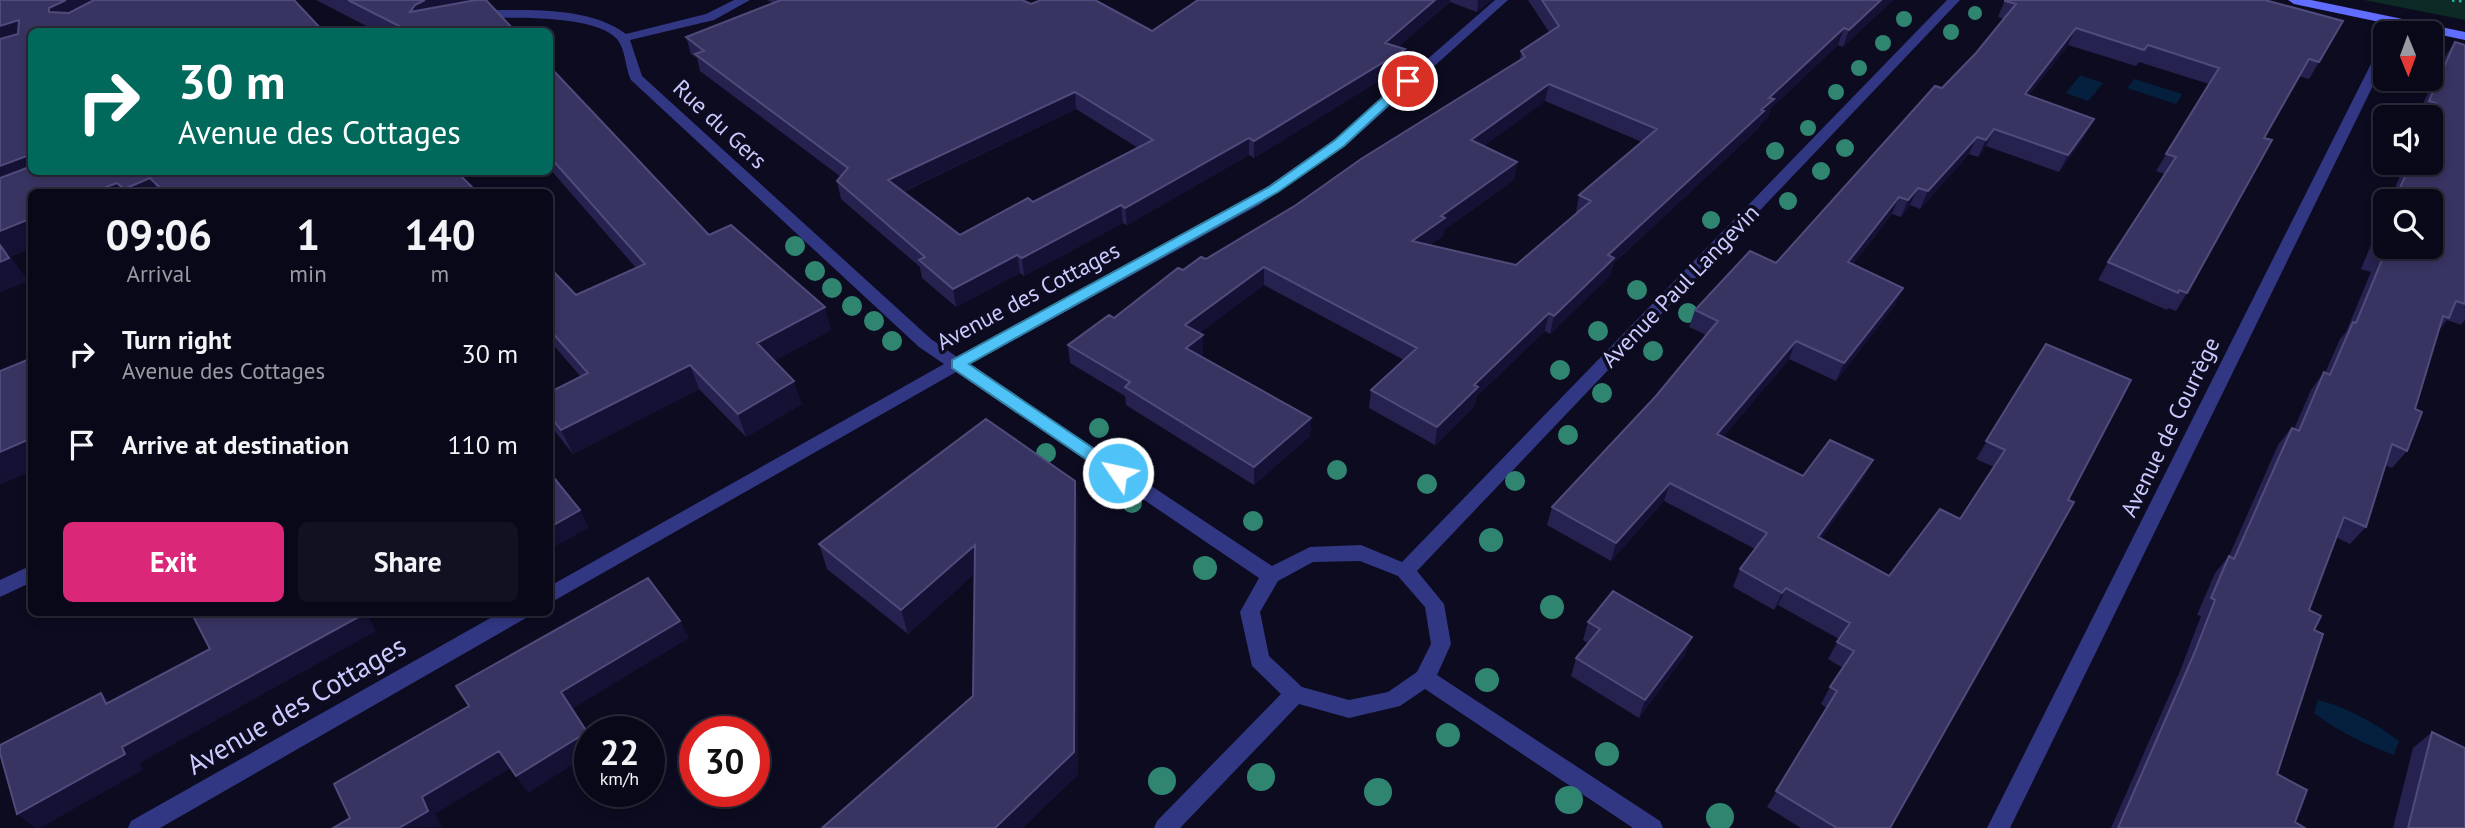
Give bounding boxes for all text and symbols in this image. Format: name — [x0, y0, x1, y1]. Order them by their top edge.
north arrow — [2373, 21, 2443, 91]
map controls — [2373, 21, 2443, 259]
text: 30 m — [178, 49, 285, 113]
pin — [1378, 51, 1438, 111]
icon: right — [63, 56, 154, 147]
icon: arrive — [1389, 62, 1427, 100]
street label: Rue du Gers — [667, 73, 773, 174]
button: sound — [2373, 105, 2443, 175]
text: Avenue des Cottages — [178, 111, 461, 153]
button: search — [2373, 189, 2443, 259]
street label: Avenue Paul Langevin — [1594, 198, 1765, 373]
text: 09:06 — [105, 207, 212, 262]
text: 1 — [296, 207, 320, 262]
text: 140 — [404, 207, 476, 262]
street label: Avenue des Cottages — [931, 235, 1124, 356]
text: Arrival — [126, 259, 191, 288]
text: min — [289, 259, 327, 288]
text: m — [431, 259, 449, 288]
text: Turn right — [122, 323, 231, 356]
street label: Avenue de Courrège — [2113, 332, 2226, 521]
icon: right — [63, 335, 101, 373]
text: 30 m — [462, 337, 518, 370]
text: Avenue des Cottages — [122, 356, 325, 385]
icon: arrive — [63, 426, 101, 464]
text: Arrive at destination — [122, 428, 349, 461]
text: 110 m — [447, 428, 518, 461]
position arrow — [1081, 436, 1155, 510]
button: Exit — [63, 522, 284, 602]
button: Share — [298, 522, 518, 602]
street label: Avenue des Cottages — [179, 627, 412, 782]
speed limit sign: 30 — [679, 716, 770, 807]
text: 22 — [600, 729, 639, 775]
text: km/h — [600, 767, 639, 790]

